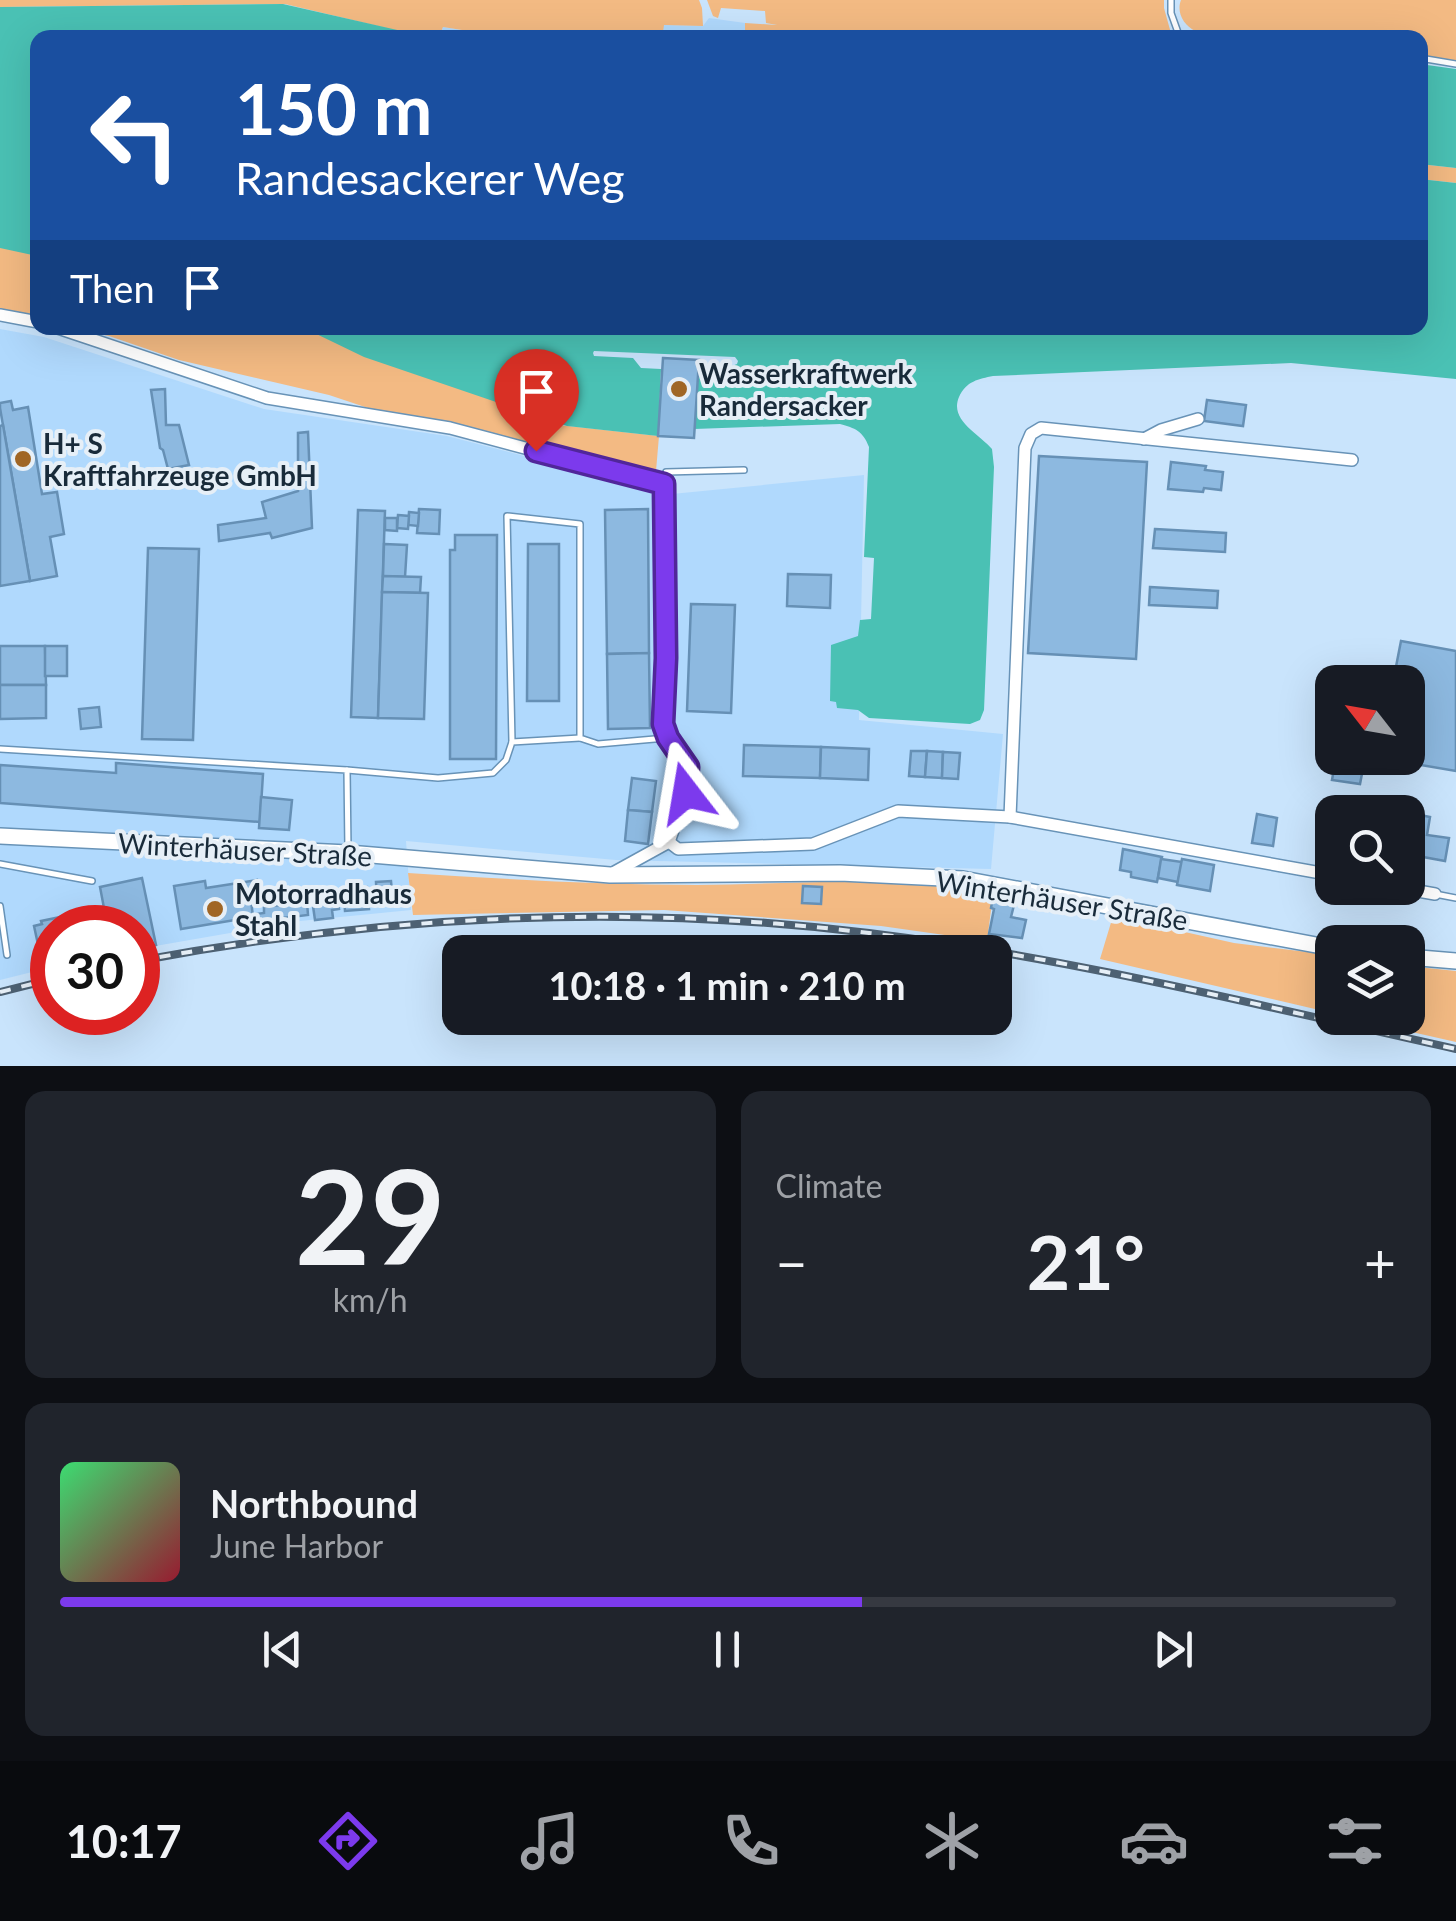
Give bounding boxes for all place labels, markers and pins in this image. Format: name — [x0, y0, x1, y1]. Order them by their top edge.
pin — [494, 349, 579, 452]
place label: Wasserkraftwerk Randersacker — [699, 356, 913, 422]
marker: Wasserkraftwerk Randersacker — [668, 378, 690, 400]
place label: H+ S Kraftfahrzeuge GmbH — [43, 426, 317, 492]
marker: H+ S Kraftfahrzeuge GmbH — [12, 448, 34, 470]
place label: Motorradhaus Stahl — [235, 876, 412, 942]
marker: Motorradhaus Stahl — [204, 898, 226, 920]

